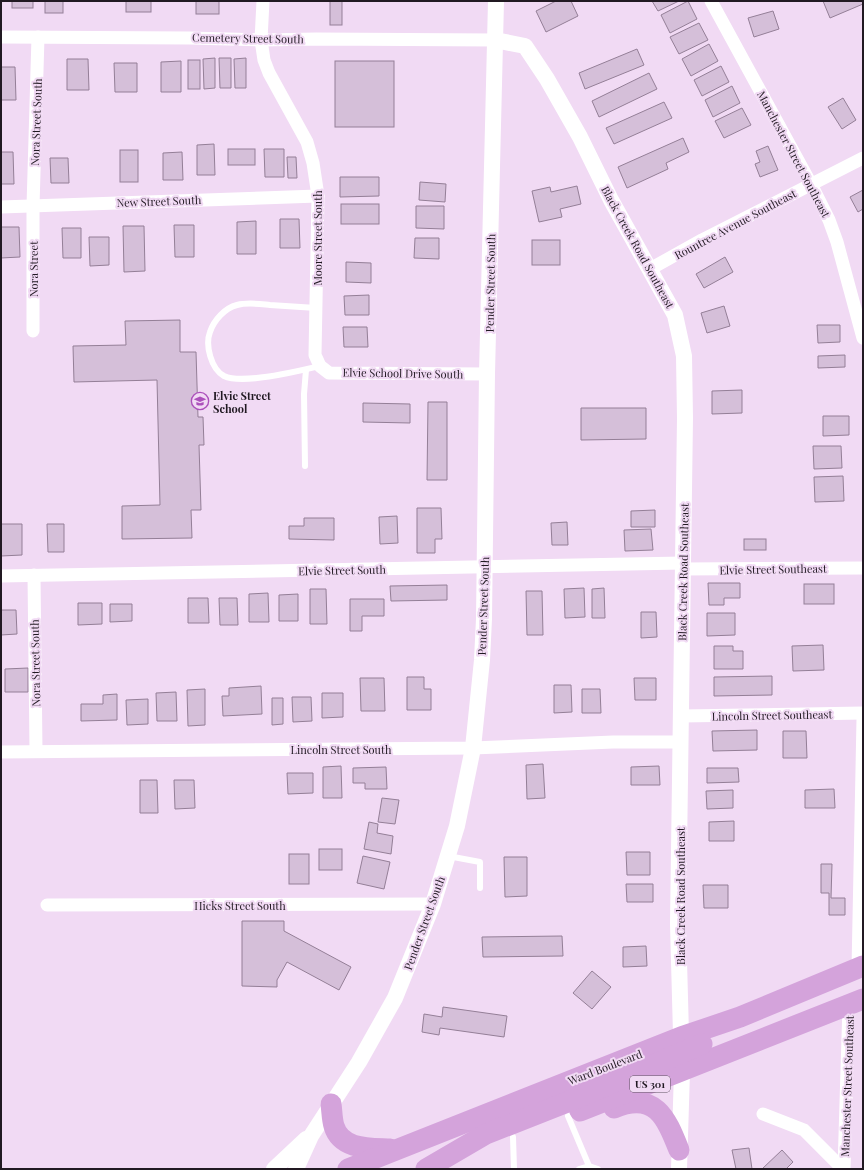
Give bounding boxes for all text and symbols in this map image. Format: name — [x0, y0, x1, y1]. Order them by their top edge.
street label: Cemetery Street South — [192, 30, 304, 46]
street label: Nora Street South — [27, 78, 45, 166]
street label: Manchester Street Southeast — [754, 88, 834, 220]
street label: Black Creek Road Southeast — [598, 183, 678, 311]
street label: Rountree Avenue Southeast — [672, 185, 799, 262]
street label: Moore Street South — [310, 190, 325, 286]
street label: New Street South — [116, 192, 202, 210]
street label: Pender Street South — [482, 233, 498, 332]
street label: Nora Street — [26, 241, 41, 297]
street label: Elvie School Drive South — [343, 364, 464, 382]
place label: Elvie Street School — [213, 388, 271, 416]
school or university icon: Elvie Street School — [190, 391, 210, 411]
street label: Black Creek Road Southeast — [674, 503, 692, 641]
street label: Pender Street South — [474, 556, 492, 656]
street label: Elvie Street Southeast — [719, 561, 827, 577]
street label: Elvie Street South — [298, 562, 386, 578]
street label: Nora Street South — [27, 619, 43, 707]
street label: Lincoln Street Southeast — [712, 706, 833, 724]
street label: Lincoln Street South — [291, 742, 392, 757]
street label: Black Creek Road Southeast — [673, 827, 688, 965]
street label: Pender Street South — [400, 874, 448, 972]
street label: Hicks Street South — [194, 898, 286, 913]
street label: Manchester Street Southeast — [837, 1015, 857, 1157]
street label: Ward Boulevard — [565, 1046, 645, 1088]
road number: US 301 — [630, 1076, 670, 1092]

